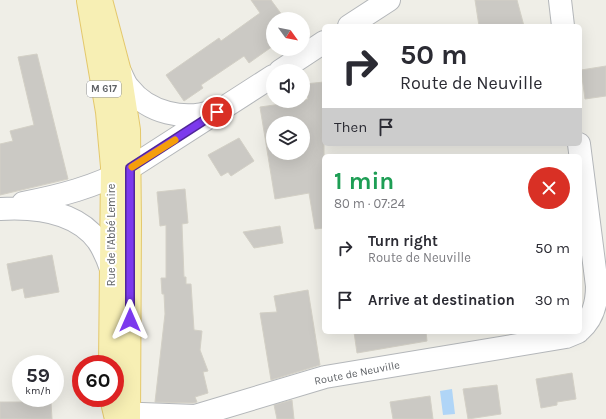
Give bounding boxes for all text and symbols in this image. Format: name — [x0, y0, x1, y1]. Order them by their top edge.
north arrow — [266, 12, 310, 56]
map controls — [266, 12, 310, 160]
text: 50 m — [400, 38, 468, 71]
icon: right — [334, 40, 386, 92]
button: sound — [266, 64, 310, 108]
text: Route de Neuville — [400, 72, 542, 94]
road number: M 617 — [87, 81, 121, 97]
pin — [200, 95, 234, 129]
icon: arrive — [206, 101, 228, 123]
button: layers — [266, 116, 310, 160]
icon: arrive — [375, 116, 397, 138]
text: Then — [334, 118, 367, 136]
text: 1 min — [334, 167, 394, 195]
button: close — [528, 167, 570, 209]
street label: Rue de l'Abbé Lemire — [105, 183, 118, 286]
text: 80 m · 07:24 — [334, 196, 405, 211]
text: Turn right — [368, 232, 438, 250]
icon: right — [334, 237, 356, 259]
text: 50 m — [535, 239, 570, 257]
text: Route de Neuville — [368, 250, 471, 265]
icon: arrive — [334, 289, 356, 311]
text: Arrive at destination — [368, 291, 515, 309]
text: 30 m — [535, 291, 570, 309]
position arrow — [109, 299, 151, 341]
speed limit sign: 60 — [72, 355, 124, 407]
street label: Route de Neuville — [313, 358, 401, 388]
text: 59 — [26, 364, 50, 387]
text: km/h — [25, 385, 51, 397]

